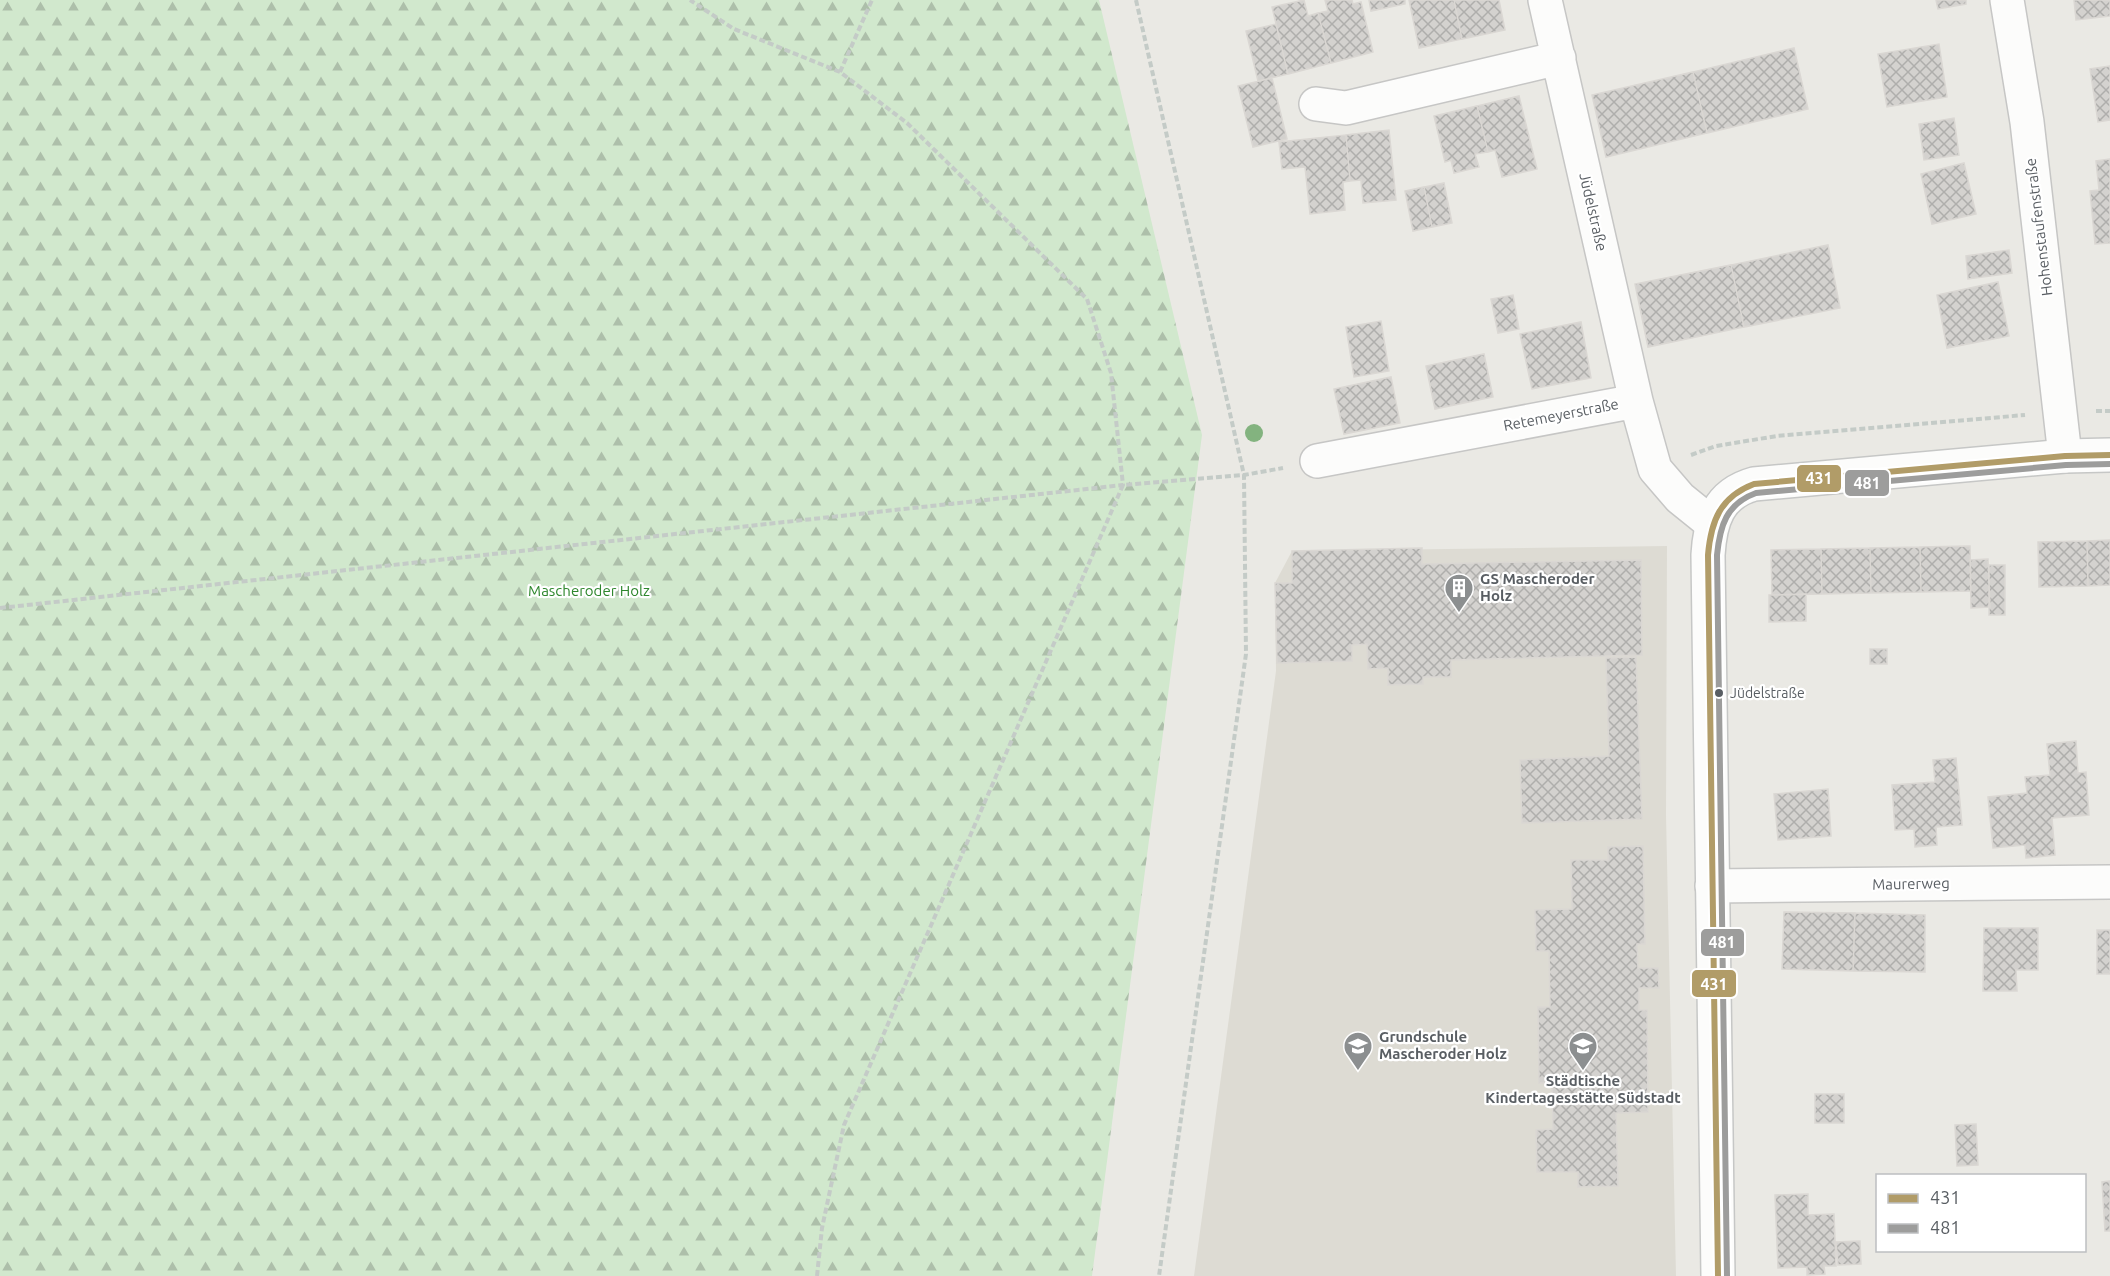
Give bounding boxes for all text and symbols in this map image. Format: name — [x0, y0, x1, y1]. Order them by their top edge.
street label: Hohenstaufenstraße — [2022, 157, 2055, 297]
street label: Jüdelstraße — [1576, 171, 1611, 253]
street label: Retemeyerstraße — [1502, 395, 1620, 434]
line badge: 431 — [1796, 464, 1842, 493]
text: 431 — [1805, 469, 1833, 487]
line badge: 481 — [1844, 469, 1890, 497]
text: 481 — [1853, 474, 1881, 492]
place label: GS Mascheroder Holz — [1480, 570, 1596, 604]
building icon: GS Mascheroder Holz — [1443, 572, 1475, 614]
park label: Mascheroder Holz — [528, 582, 650, 599]
place label: Jüdelstraße — [1730, 685, 1805, 701]
marker: Jüdelstraße — [1713, 687, 1725, 699]
street label: Maurerweg — [1872, 874, 1950, 893]
line badge: 481 — [1700, 928, 1745, 957]
text: 481 — [1708, 933, 1736, 951]
line badge: 431 — [1691, 969, 1737, 998]
text: 431 — [1700, 975, 1728, 993]
place label: Grundschule Mascheroder Holz — [1379, 1028, 1507, 1062]
school or university icon: Grundschule Mascheroder Holz — [1342, 1030, 1374, 1072]
school or university icon: Städtische Kindertagesstätte Südstadt — [1567, 1030, 1599, 1072]
place label: Städtische Kindertagesstätte Südstadt — [1485, 1072, 1681, 1106]
legend — [1876, 1174, 2086, 1252]
text: 431 — [1930, 1187, 1960, 1207]
text: 481 — [1930, 1217, 1960, 1237]

